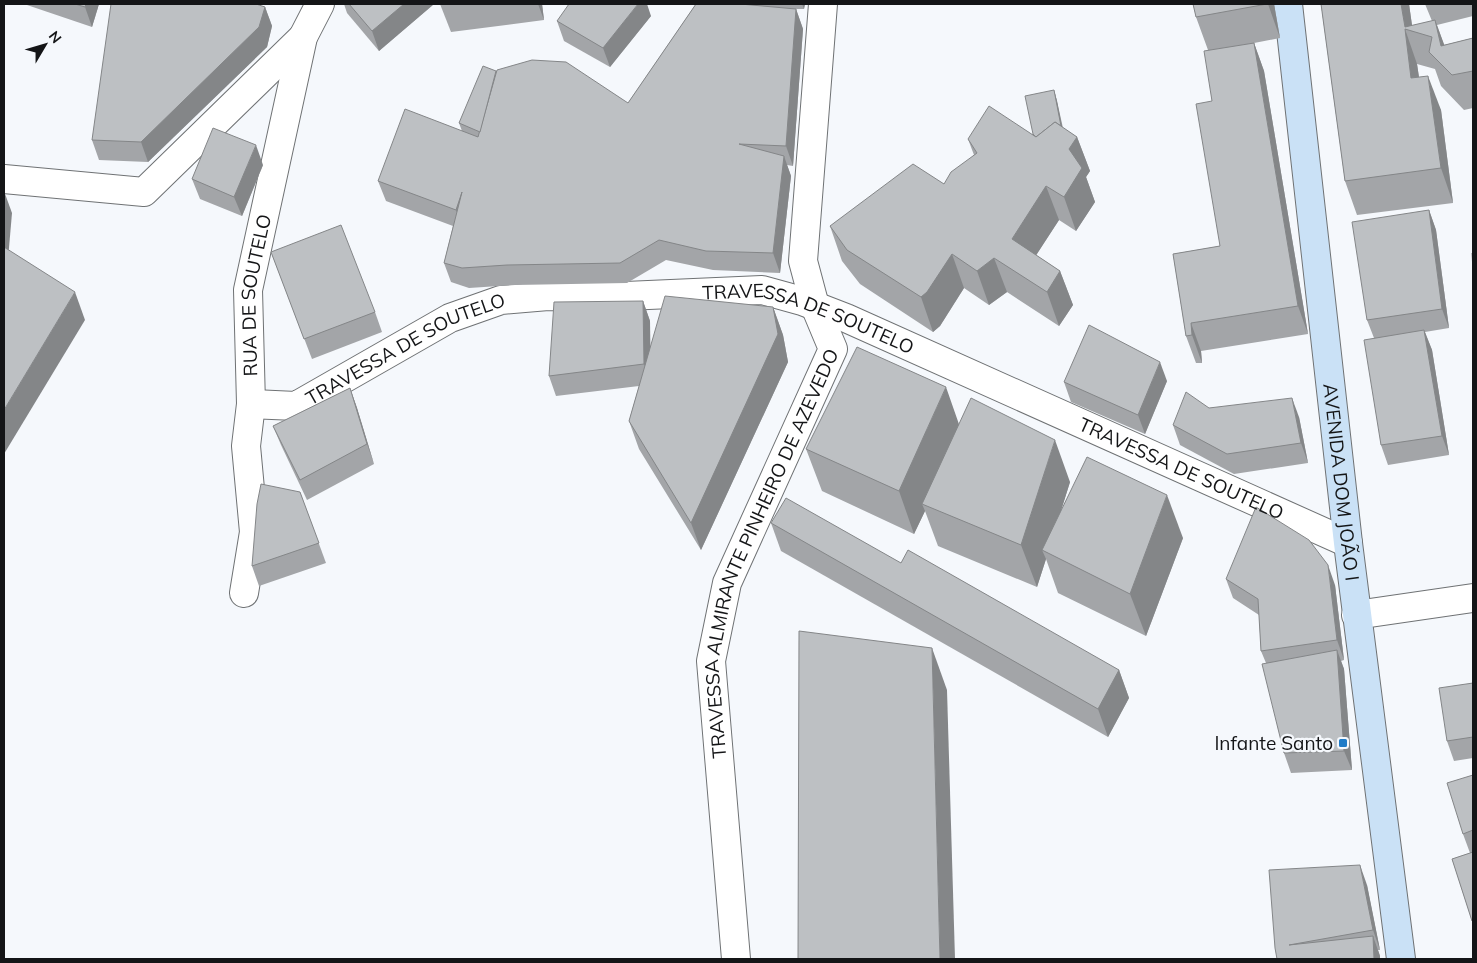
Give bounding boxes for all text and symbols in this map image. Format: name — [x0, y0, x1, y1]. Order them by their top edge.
north arrow — [20, 20, 70, 70]
text: N — [45, 27, 66, 47]
street label: RUA DE SOUTELO — [236, 212, 276, 377]
street label: TRAVESSA DE SOUTELO — [702, 278, 918, 359]
street label: TRAVESSA DE SOUTELO — [301, 288, 508, 410]
street label: TRAVESSA ALMIRANTE PINHEIRO DE AZEVEDO — [699, 345, 844, 759]
street label: AVENIDA DOM JOÃO I — [1318, 382, 1365, 582]
street label: TRAVESSA DE SOUTELO — [1075, 412, 1288, 525]
place label: Infante Santo — [1214, 731, 1333, 755]
marker: Infante Santo — [1337, 737, 1349, 749]

